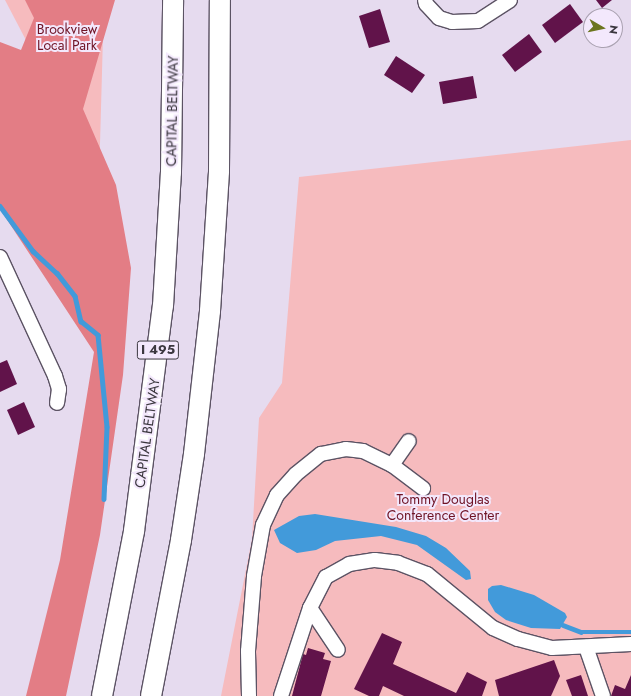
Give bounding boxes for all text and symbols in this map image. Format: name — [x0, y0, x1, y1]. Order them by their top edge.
north arrow — [583, 8, 623, 48]
park label: Brookview Local Park — [37, 21, 97, 54]
text: N — [605, 24, 622, 35]
street label: CAPITAL BELTWAY — [163, 55, 181, 167]
road number: I 495 — [136, 339, 180, 361]
street label: CAPITAL BELTWAY — [131, 377, 163, 489]
park label: Tommy Douglas Conference Center — [387, 491, 499, 524]

